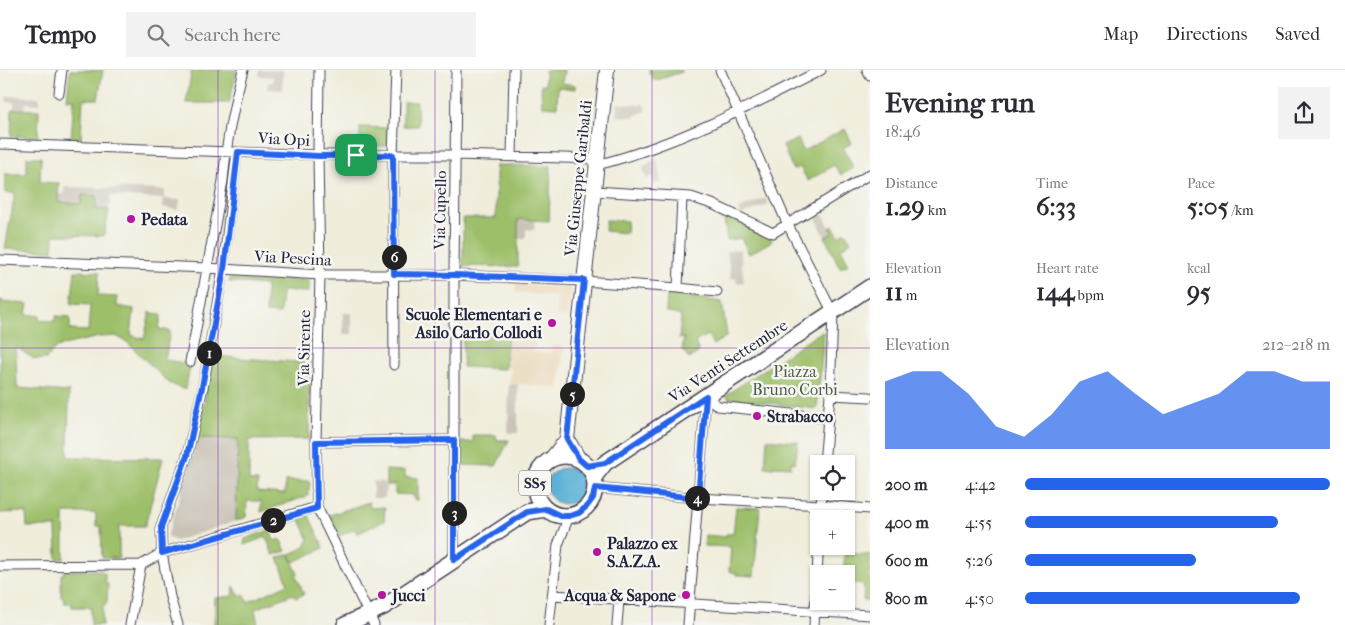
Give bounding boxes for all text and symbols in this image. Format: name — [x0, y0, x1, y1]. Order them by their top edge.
search box — [126, 12, 476, 57]
text: Tempo — [25, 21, 96, 49]
icon: search — [144, 21, 172, 49]
text: Search here — [184, 24, 281, 46]
text: Map — [1104, 24, 1138, 45]
text: Directions — [1166, 24, 1247, 45]
text: Saved — [1275, 24, 1320, 45]
text: Evening run — [885, 86, 1035, 119]
button: share — [1278, 87, 1330, 139]
street label: Via Giuseppe Garibaldi — [560, 99, 596, 258]
text: 18:46 — [885, 122, 921, 141]
street label: Via Opi — [256, 128, 311, 150]
pin — [335, 134, 377, 176]
icon: arrive — [342, 141, 370, 169]
street label: Via Cupello — [430, 170, 450, 251]
text: Distance — [885, 175, 938, 192]
text: Time — [1036, 175, 1068, 192]
text: Pace — [1187, 175, 1215, 192]
text: 1.29 — [885, 192, 925, 221]
text: 6:33 — [1036, 192, 1076, 221]
text: 5:05 — [1187, 192, 1228, 221]
text: km — [925, 202, 947, 219]
text: /km — [1228, 202, 1254, 219]
place label: Pedata — [141, 210, 188, 229]
marker: Pedata — [125, 213, 137, 225]
pin: 6 — [382, 244, 406, 270]
street label: Via Pescina — [253, 246, 333, 270]
text: 6 — [391, 249, 398, 266]
text: Elevation — [885, 260, 942, 277]
text: Heart rate — [1036, 260, 1099, 277]
text: kcal — [1187, 260, 1211, 277]
text: 11 — [885, 277, 903, 306]
text: 144 — [1036, 277, 1075, 306]
text: 95 — [1187, 277, 1211, 306]
text: m — [903, 287, 918, 304]
text: bpm — [1075, 287, 1104, 304]
place label: Scuole Elementari e Asilo Carlo Collodi — [406, 305, 542, 342]
street label: Via Sirente — [294, 310, 314, 387]
street label: Via Venti Settembre — [664, 315, 791, 407]
marker: Scuole Elementari e Asilo Carlo Collodi — [546, 317, 558, 329]
text: Elevation — [885, 335, 950, 354]
text: 212–218 m — [1262, 335, 1330, 354]
pin: 1 — [196, 340, 222, 366]
text: 1 — [207, 345, 212, 362]
park label: Piazza Bruno Corbi — [752, 362, 838, 399]
pin: 5 — [560, 382, 584, 406]
text: 5 — [569, 386, 576, 403]
place label: Strabacco — [767, 407, 833, 426]
marker: Strabacco — [751, 410, 763, 422]
map controls — [810, 455, 855, 610]
button: locate — [810, 455, 855, 500]
road number: SS5 — [519, 470, 551, 496]
text: 200 m — [885, 475, 928, 494]
text: 4:42 — [965, 475, 996, 494]
pin: 4 — [684, 486, 710, 510]
text: 4 — [693, 490, 702, 507]
pin: 3 — [442, 500, 466, 526]
text: 3 — [452, 505, 457, 522]
pin: 2 — [260, 508, 286, 532]
button: + — [810, 510, 855, 555]
text: 2 — [270, 512, 277, 529]
text: 400 m — [885, 513, 929, 532]
text: 4:55 — [965, 513, 992, 532]
place label: Palazzo ex S.A.Z.A. — [607, 534, 678, 571]
marker: Palazzo ex S.A.Z.A. — [591, 546, 603, 558]
text: 600 m — [885, 551, 928, 570]
text: 5:26 — [965, 551, 993, 570]
button: − — [810, 565, 855, 610]
place label: Jucci — [390, 586, 426, 606]
place label: Acqua & Sapone — [563, 586, 676, 606]
marker: Jucci — [376, 589, 388, 601]
marker: Acqua & Sapone — [680, 589, 692, 601]
text: 800 m — [885, 589, 927, 608]
text: 4:50 — [965, 589, 994, 608]

